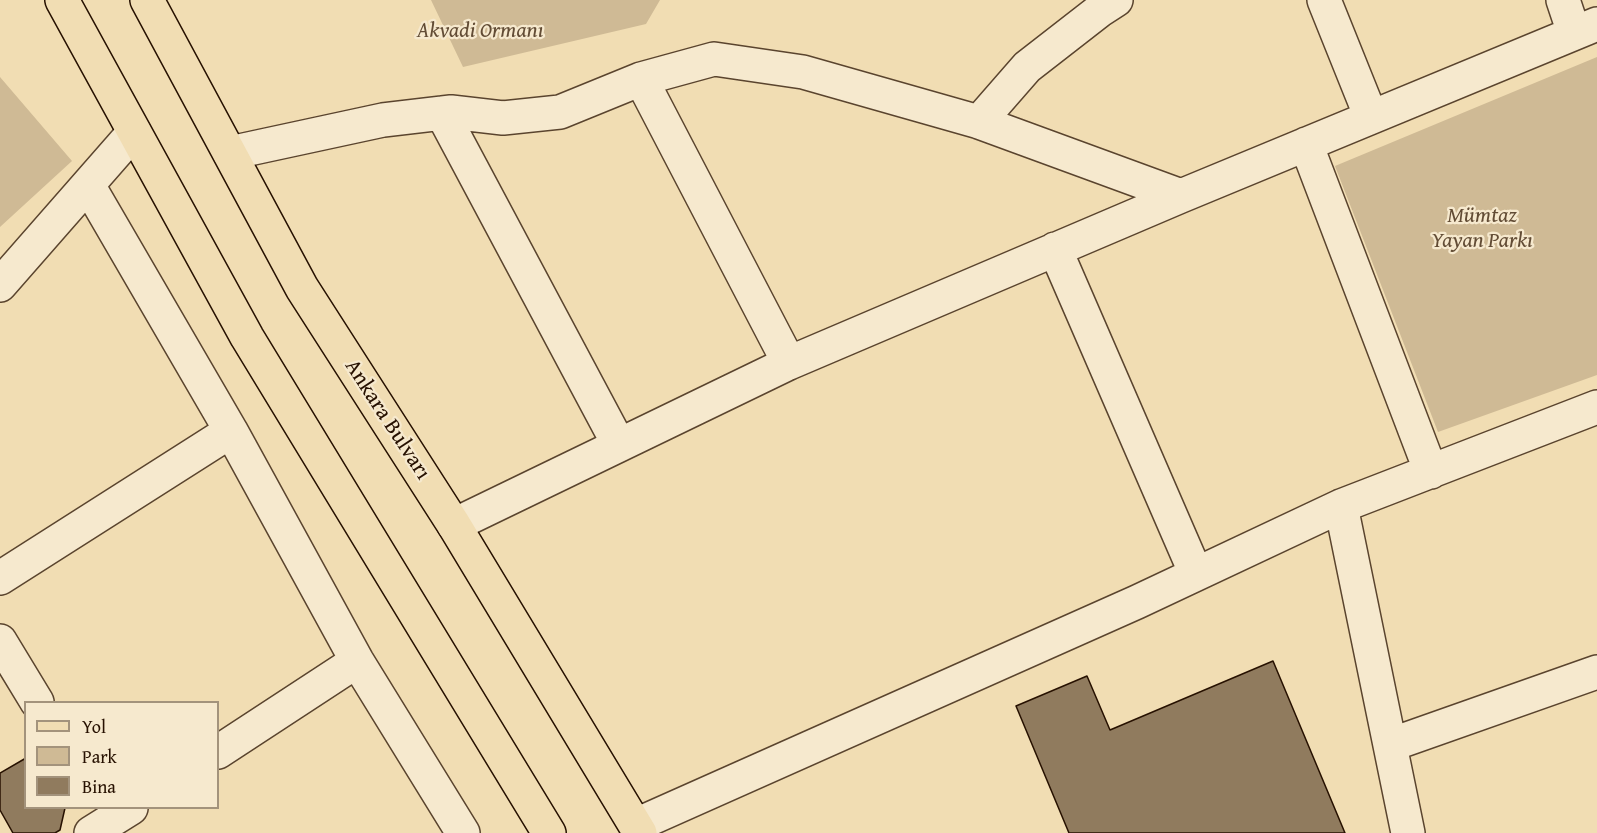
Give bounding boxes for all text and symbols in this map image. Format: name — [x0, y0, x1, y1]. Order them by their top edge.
park label: Akvadi Ormanı — [417, 18, 543, 44]
park label: Mümtaz Yayan Parkı — [1431, 203, 1533, 254]
street label: Ankara Bulvarı — [338, 355, 436, 485]
legend — [24, 701, 219, 809]
text: Yol — [82, 713, 106, 740]
text: Park — [82, 743, 117, 770]
text: Bina — [82, 773, 116, 800]

